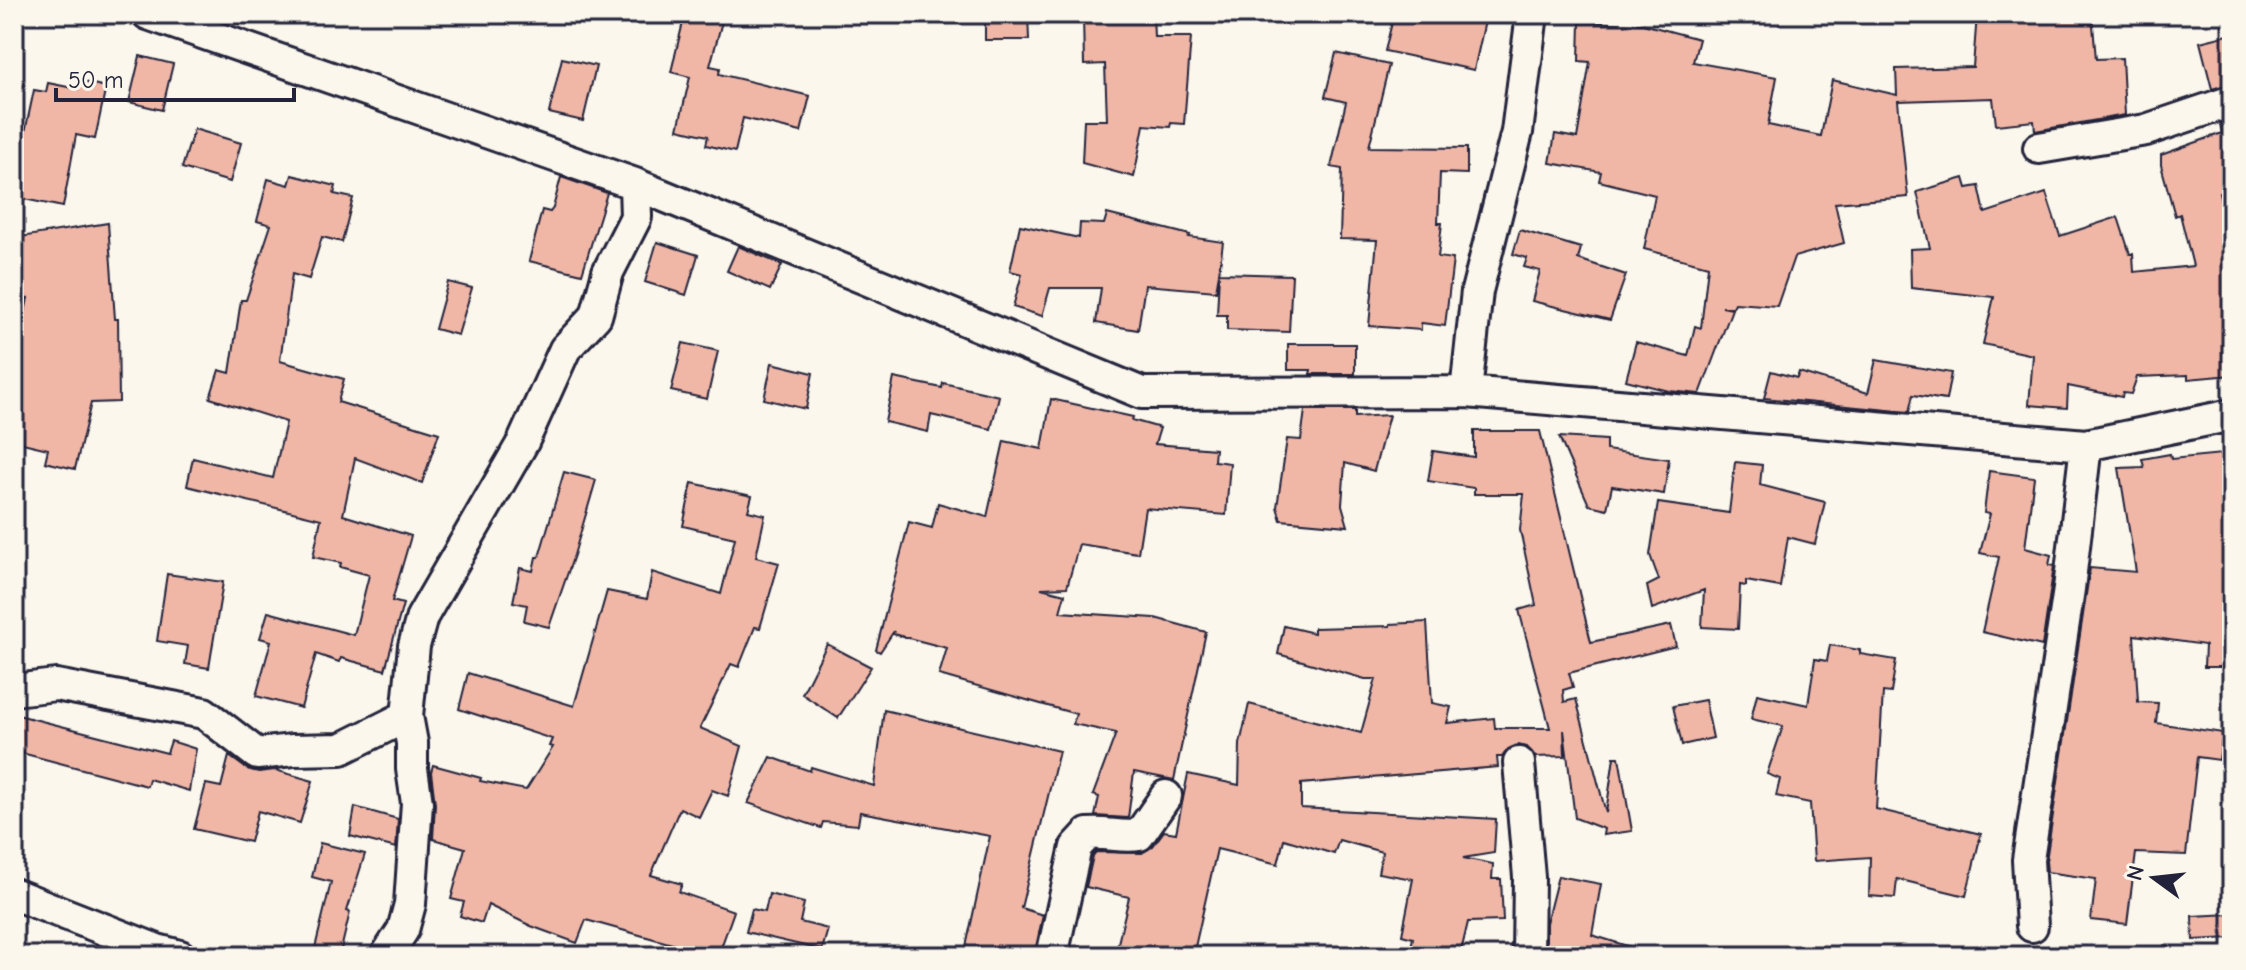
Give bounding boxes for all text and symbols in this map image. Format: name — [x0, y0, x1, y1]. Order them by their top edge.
scale bar — [56, 52, 294, 102]
text: 50 m — [68, 66, 124, 94]
north arrow — [2114, 838, 2194, 918]
text: N — [2121, 863, 2150, 883]

